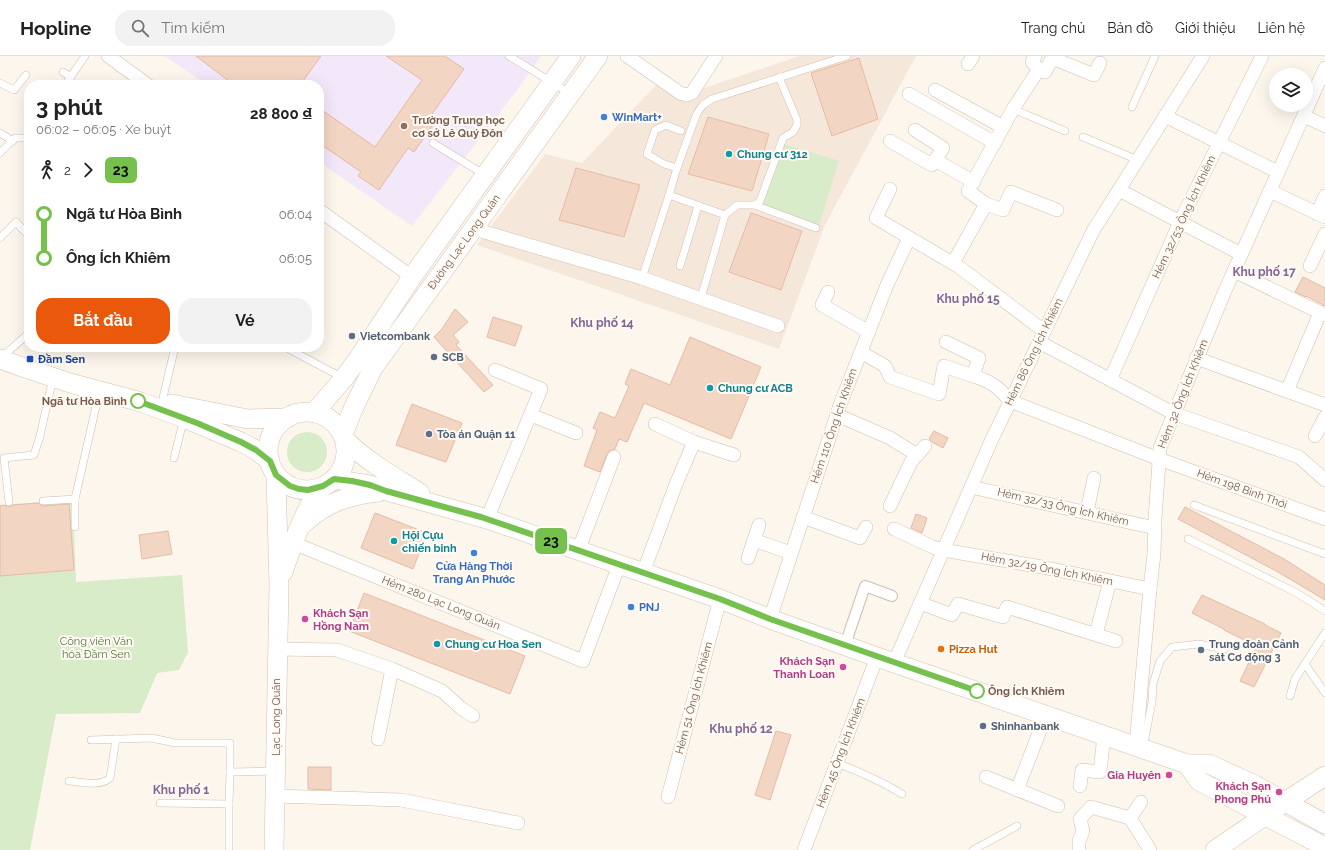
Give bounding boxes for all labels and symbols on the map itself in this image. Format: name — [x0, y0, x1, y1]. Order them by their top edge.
place label: WinMart+ — [612, 111, 662, 124]
marker: WinMart+ — [599, 112, 609, 122]
place label: Trường Trung học cơ sở Lê Quý Đôn — [412, 114, 505, 140]
marker: Trường Trung học cơ sở Lê Quý Đôn — [399, 121, 409, 131]
place label: Chung cư 312 — [737, 148, 808, 161]
marker: Chung cư 312 — [724, 149, 734, 159]
street label: Hẻm 32/53 Ông Ích Khiêm — [1149, 153, 1218, 281]
street label: Đường Lạc Long Quân — [425, 192, 503, 292]
district label: Khu phố 17 — [1232, 265, 1296, 279]
district label: Khu phố 15 — [936, 292, 1000, 306]
street label: Hẻm 86 Ông Ích Khiêm — [1001, 296, 1066, 408]
district label: Khu phố 14 — [570, 316, 634, 330]
place label: Vietcombank — [360, 330, 431, 343]
marker: Vietcombank — [347, 331, 357, 341]
street label: Hẻm 32 Ông Ích Khiêm — [1154, 337, 1211, 450]
place label: SCB — [442, 351, 464, 364]
marker: SCB — [429, 352, 439, 362]
place label: Đầm Sen — [38, 353, 85, 366]
marker: Đầm Sen — [25, 354, 35, 364]
street label: Hẻm 110 Ông Ích Khiêm — [807, 366, 860, 485]
place label: Chung cư ACB — [718, 382, 793, 395]
marker: Chung cư ACB — [705, 383, 715, 393]
marker: Ngã tư Hòa Bình — [130, 393, 146, 409]
place label: Ngã tư Hòa Bình — [42, 395, 127, 408]
place label: Tòa án Quận 11 — [437, 428, 516, 441]
marker: Tòa án Quận 11 — [424, 429, 434, 439]
street label: Hẻm 198 Bình Thới — [1195, 467, 1289, 511]
street label: Hẻm 32/33 Ông Ích Khiêm — [996, 485, 1130, 528]
line badge: 23 — [533, 528, 569, 554]
place label: Hội Cựu chiến binh — [402, 529, 457, 555]
marker: Hội Cựu chiến binh — [389, 536, 399, 546]
marker: Cửa Hàng Thời Trang An Phước — [469, 548, 479, 558]
street label: Hẻm 32/19 Ông Ích Khiêm — [980, 549, 1114, 588]
place label: Cửa Hàng Thời Trang An Phước — [433, 560, 515, 586]
street label: Hẻm 280 Lạc Long Quân — [380, 573, 502, 633]
place label: PNJ — [639, 601, 660, 614]
marker: PNJ — [626, 602, 636, 612]
place label: Khách Sạn Hồng Nam — [313, 607, 369, 633]
marker: Khách Sạn Hồng Nam — [300, 614, 310, 624]
park label: Công viên Văn hóa Đầm Sen — [60, 635, 132, 661]
place label: Chung cư Hoa Sen — [445, 638, 542, 651]
place label: Trung đoàn Cảnh sát Cơ động 3 — [1209, 638, 1299, 664]
marker: Chung cư Hoa Sen — [432, 639, 442, 649]
street label: Hẻm 51 Ông Ích Khiêm — [672, 640, 715, 756]
place label: Pizza Hut — [949, 643, 998, 656]
marker: Pizza Hut — [936, 644, 946, 654]
marker: Trung đoàn Cảnh sát Cơ động 3 — [1196, 645, 1206, 655]
place label: Khách Sạn Thanh Loan — [773, 655, 835, 681]
marker: Khách Sạn Thanh Loan — [838, 662, 848, 672]
street label: Lạc Long Quân — [270, 678, 283, 756]
marker: Ông Ích Khiêm — [969, 683, 985, 699]
place label: Ông Ích Khiêm — [988, 684, 1065, 698]
street label: Hẻm 45 Ông Ích Khiêm — [813, 696, 868, 810]
place label: Shinhanbank — [991, 720, 1060, 733]
marker: Shinhanbank — [978, 721, 988, 731]
district label: Khu phố 12 — [709, 722, 773, 736]
place label: Gia Huyên — [1107, 769, 1161, 782]
marker: Gia Huyên — [1164, 770, 1174, 780]
place label: Khách Sạn Phong Phú — [1214, 780, 1271, 806]
district label: Khu phố 1 — [153, 783, 209, 797]
marker: Khách Sạn Phong Phú — [1274, 787, 1284, 797]

